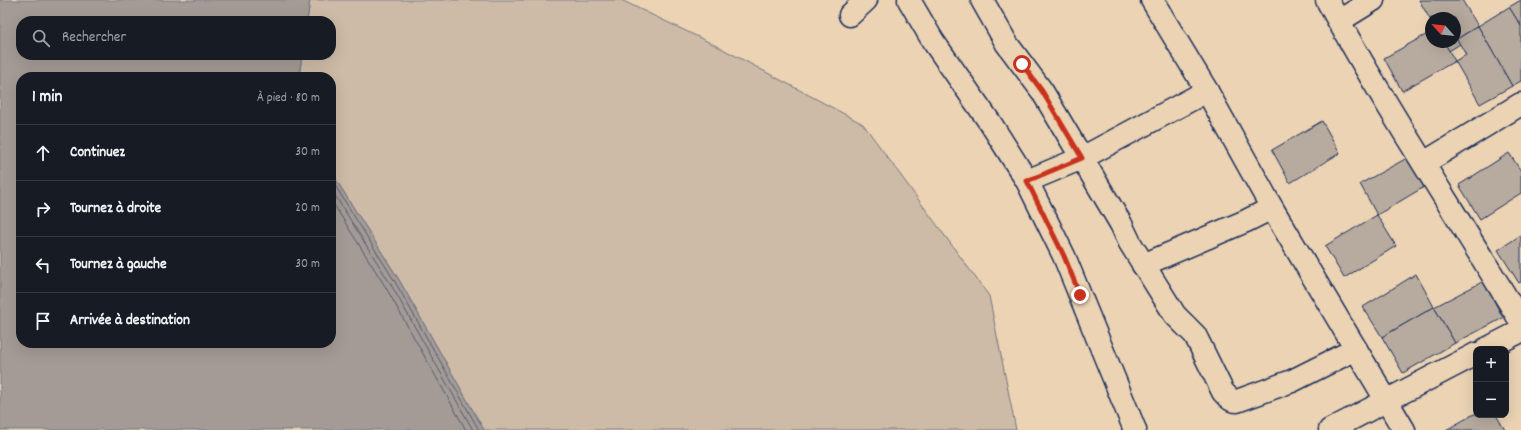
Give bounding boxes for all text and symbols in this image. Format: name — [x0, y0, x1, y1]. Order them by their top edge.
north arrow — [1425, 12, 1461, 48]
search box — [16, 16, 336, 60]
icon: search — [30, 27, 52, 49]
text: Rechercher — [62, 27, 126, 49]
route start — [1013, 55, 1031, 73]
text: 1 min — [32, 86, 62, 110]
text: À pied · 80 m — [257, 89, 320, 108]
icon: ahead — [32, 142, 54, 164]
text: Continuez — [70, 142, 125, 164]
text: 30 m — [295, 143, 320, 162]
icon: right — [32, 198, 54, 220]
text: Tournez à droite — [70, 198, 161, 220]
text: 20 m — [295, 199, 320, 218]
icon: left — [32, 254, 54, 276]
text: Tournez à gauche — [70, 254, 167, 276]
text: 30 m — [295, 255, 320, 274]
route end — [1071, 286, 1089, 304]
icon: arrive — [32, 310, 54, 332]
text: Arrivée à destination — [70, 310, 190, 332]
map controls — [1473, 346, 1509, 418]
button: + — [1473, 346, 1509, 382]
button: − — [1473, 382, 1509, 418]

